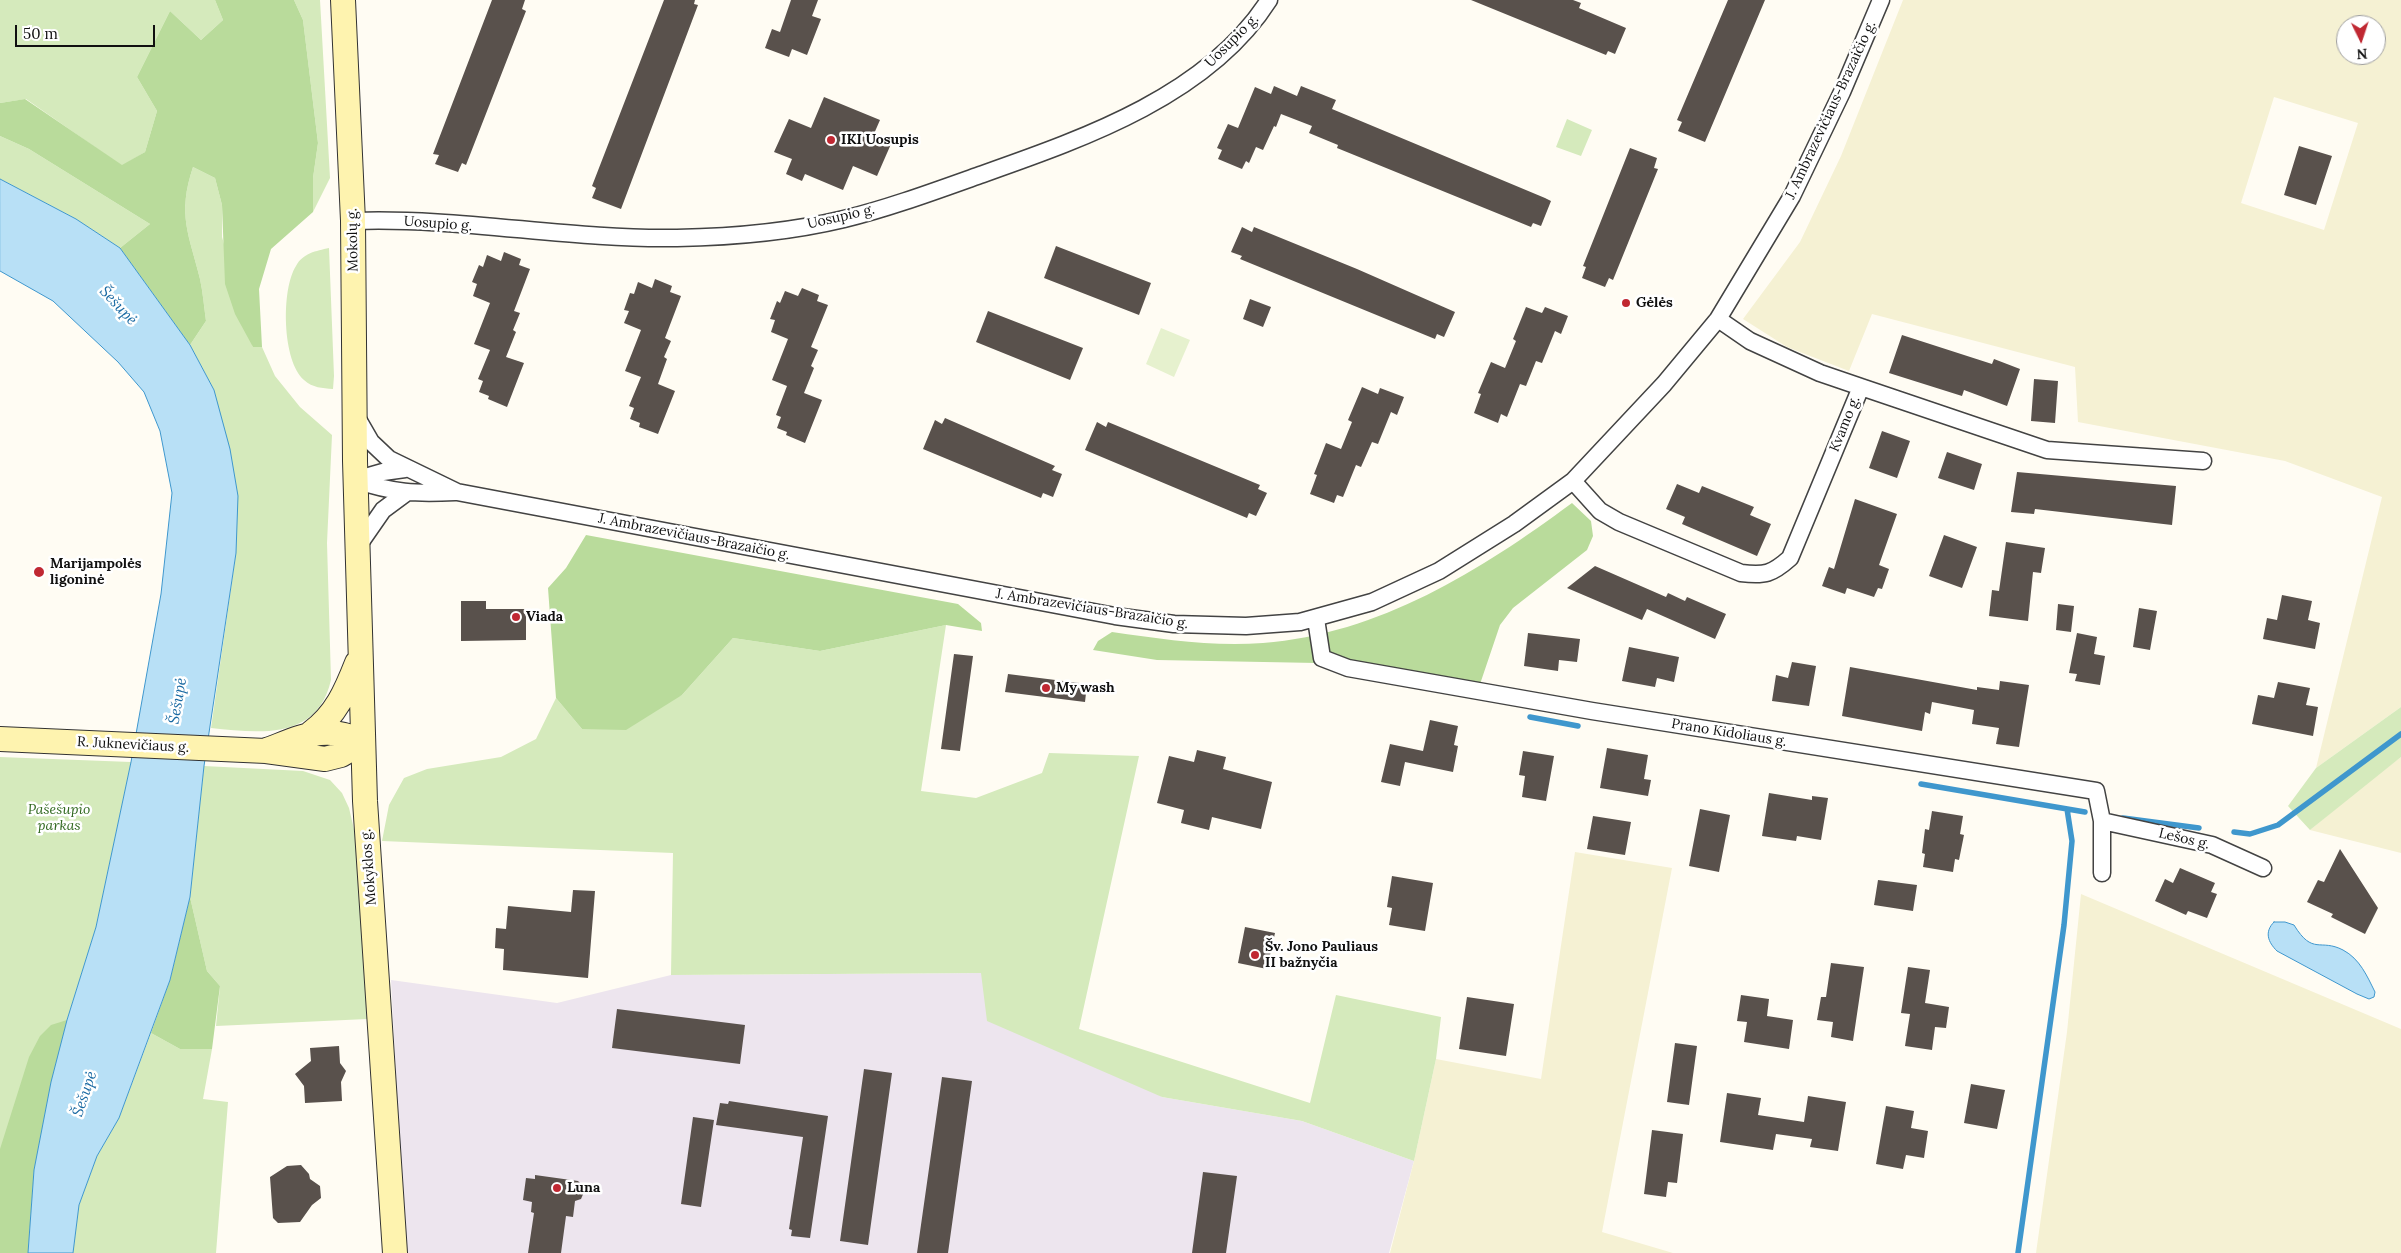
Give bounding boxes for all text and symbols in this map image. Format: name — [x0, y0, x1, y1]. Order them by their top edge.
street label: Uosupio g. — [1202, 11, 1262, 71]
scale bar — [18, 15, 158, 47]
north arrow — [2336, 15, 2386, 65]
street label: J. Ambrazevičiaus-Brazaičio g. — [1782, 18, 1880, 202]
text: 50 m — [23, 24, 58, 43]
text: N — [2356, 45, 2368, 63]
place label: IKI Uosupis — [841, 132, 919, 148]
marker: IKI Uosupis — [825, 134, 837, 146]
street label: Uosupio g. — [806, 201, 876, 233]
street label: Mokolų g. — [344, 208, 362, 272]
street label: Uosupio g. — [403, 213, 473, 235]
water label: Šešupė — [95, 283, 141, 329]
place label: Gėlės — [1636, 295, 1673, 311]
marker: Gėlės — [1620, 297, 1632, 309]
street label: Kvamo g. — [1826, 394, 1864, 454]
street label: J. Ambrazevičiaus-Brazaičio g. — [597, 510, 791, 564]
place label: Marijampolės ligoninė — [50, 556, 141, 588]
marker: Marijampolės ligoninė — [32, 565, 46, 579]
street label: J. Ambrazevičiaus-Brazaičio g. — [995, 585, 1189, 633]
place label: Viada — [526, 609, 563, 625]
marker: Viada — [510, 611, 522, 623]
water label: Šešupė — [165, 676, 191, 726]
place label: My wash — [1056, 680, 1115, 696]
marker: My wash — [1040, 682, 1052, 694]
street label: Prano Kidoliaus g. — [1670, 716, 1788, 750]
street label: R. Juknevičiaus g. — [77, 734, 189, 756]
park label: Pašešupio parkas — [28, 802, 90, 834]
street label: Lešos g. — [2157, 825, 2211, 853]
street label: Mokyklos g. — [358, 828, 380, 906]
place label: Šv. Jono Pauliaus II bažnyčia — [1265, 939, 1378, 972]
marker: Šv. Jono Pauliaus II bažnyčia — [1249, 949, 1261, 961]
water label: Šešupė — [69, 1069, 101, 1119]
place label: Luna — [567, 1180, 600, 1196]
marker: Luna — [551, 1182, 563, 1194]

